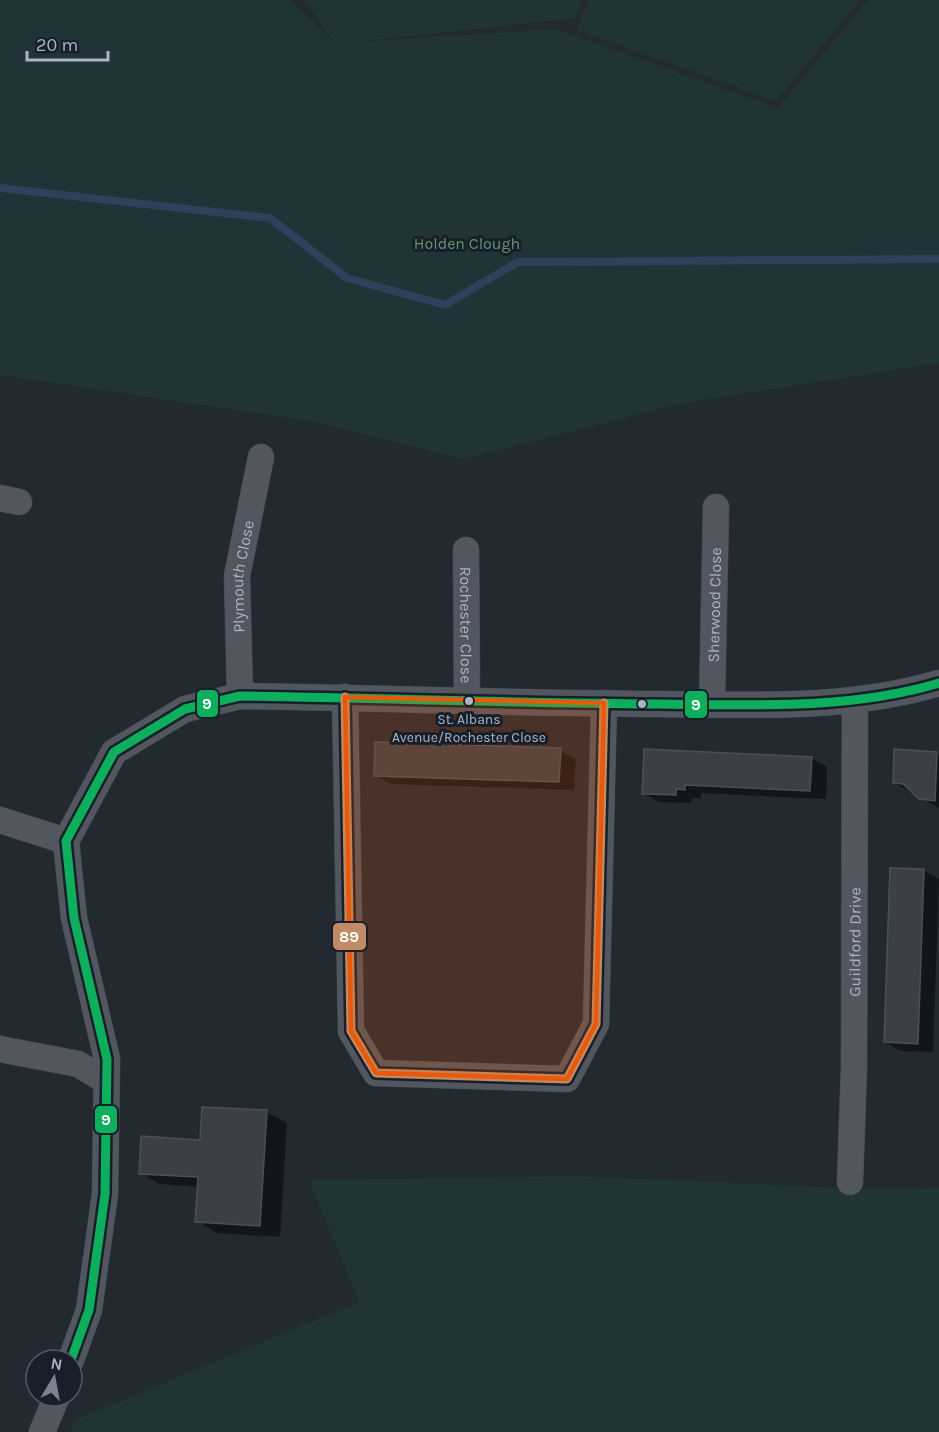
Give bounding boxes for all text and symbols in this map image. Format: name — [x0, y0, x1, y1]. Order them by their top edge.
scale bar — [27, 24, 108, 62]
text: 20 m — [36, 34, 78, 56]
park label: Holden Clough — [414, 234, 520, 253]
street label: Plymouth Close — [228, 519, 258, 633]
street label: Sherwood Close — [704, 547, 725, 663]
street label: Rochester Close — [456, 567, 476, 683]
line badge: 9 — [196, 689, 219, 718]
line badge: 9 — [684, 690, 708, 719]
text: 9 — [202, 694, 212, 713]
marker: St. Albans Avenue/Rochester Close — [463, 695, 475, 707]
text: 9 — [691, 695, 701, 714]
unlabelled marker — [636, 698, 648, 710]
place label: St. Albans Avenue/Rochester Close — [392, 711, 546, 746]
street label: Guildford Drive — [845, 887, 864, 997]
line badge: 89 — [332, 922, 367, 951]
text: 89 — [339, 927, 359, 946]
line badge: 9 — [94, 1105, 118, 1134]
text: 9 — [101, 1110, 111, 1129]
north arrow — [24, 1348, 84, 1408]
text: N — [49, 1353, 64, 1374]

